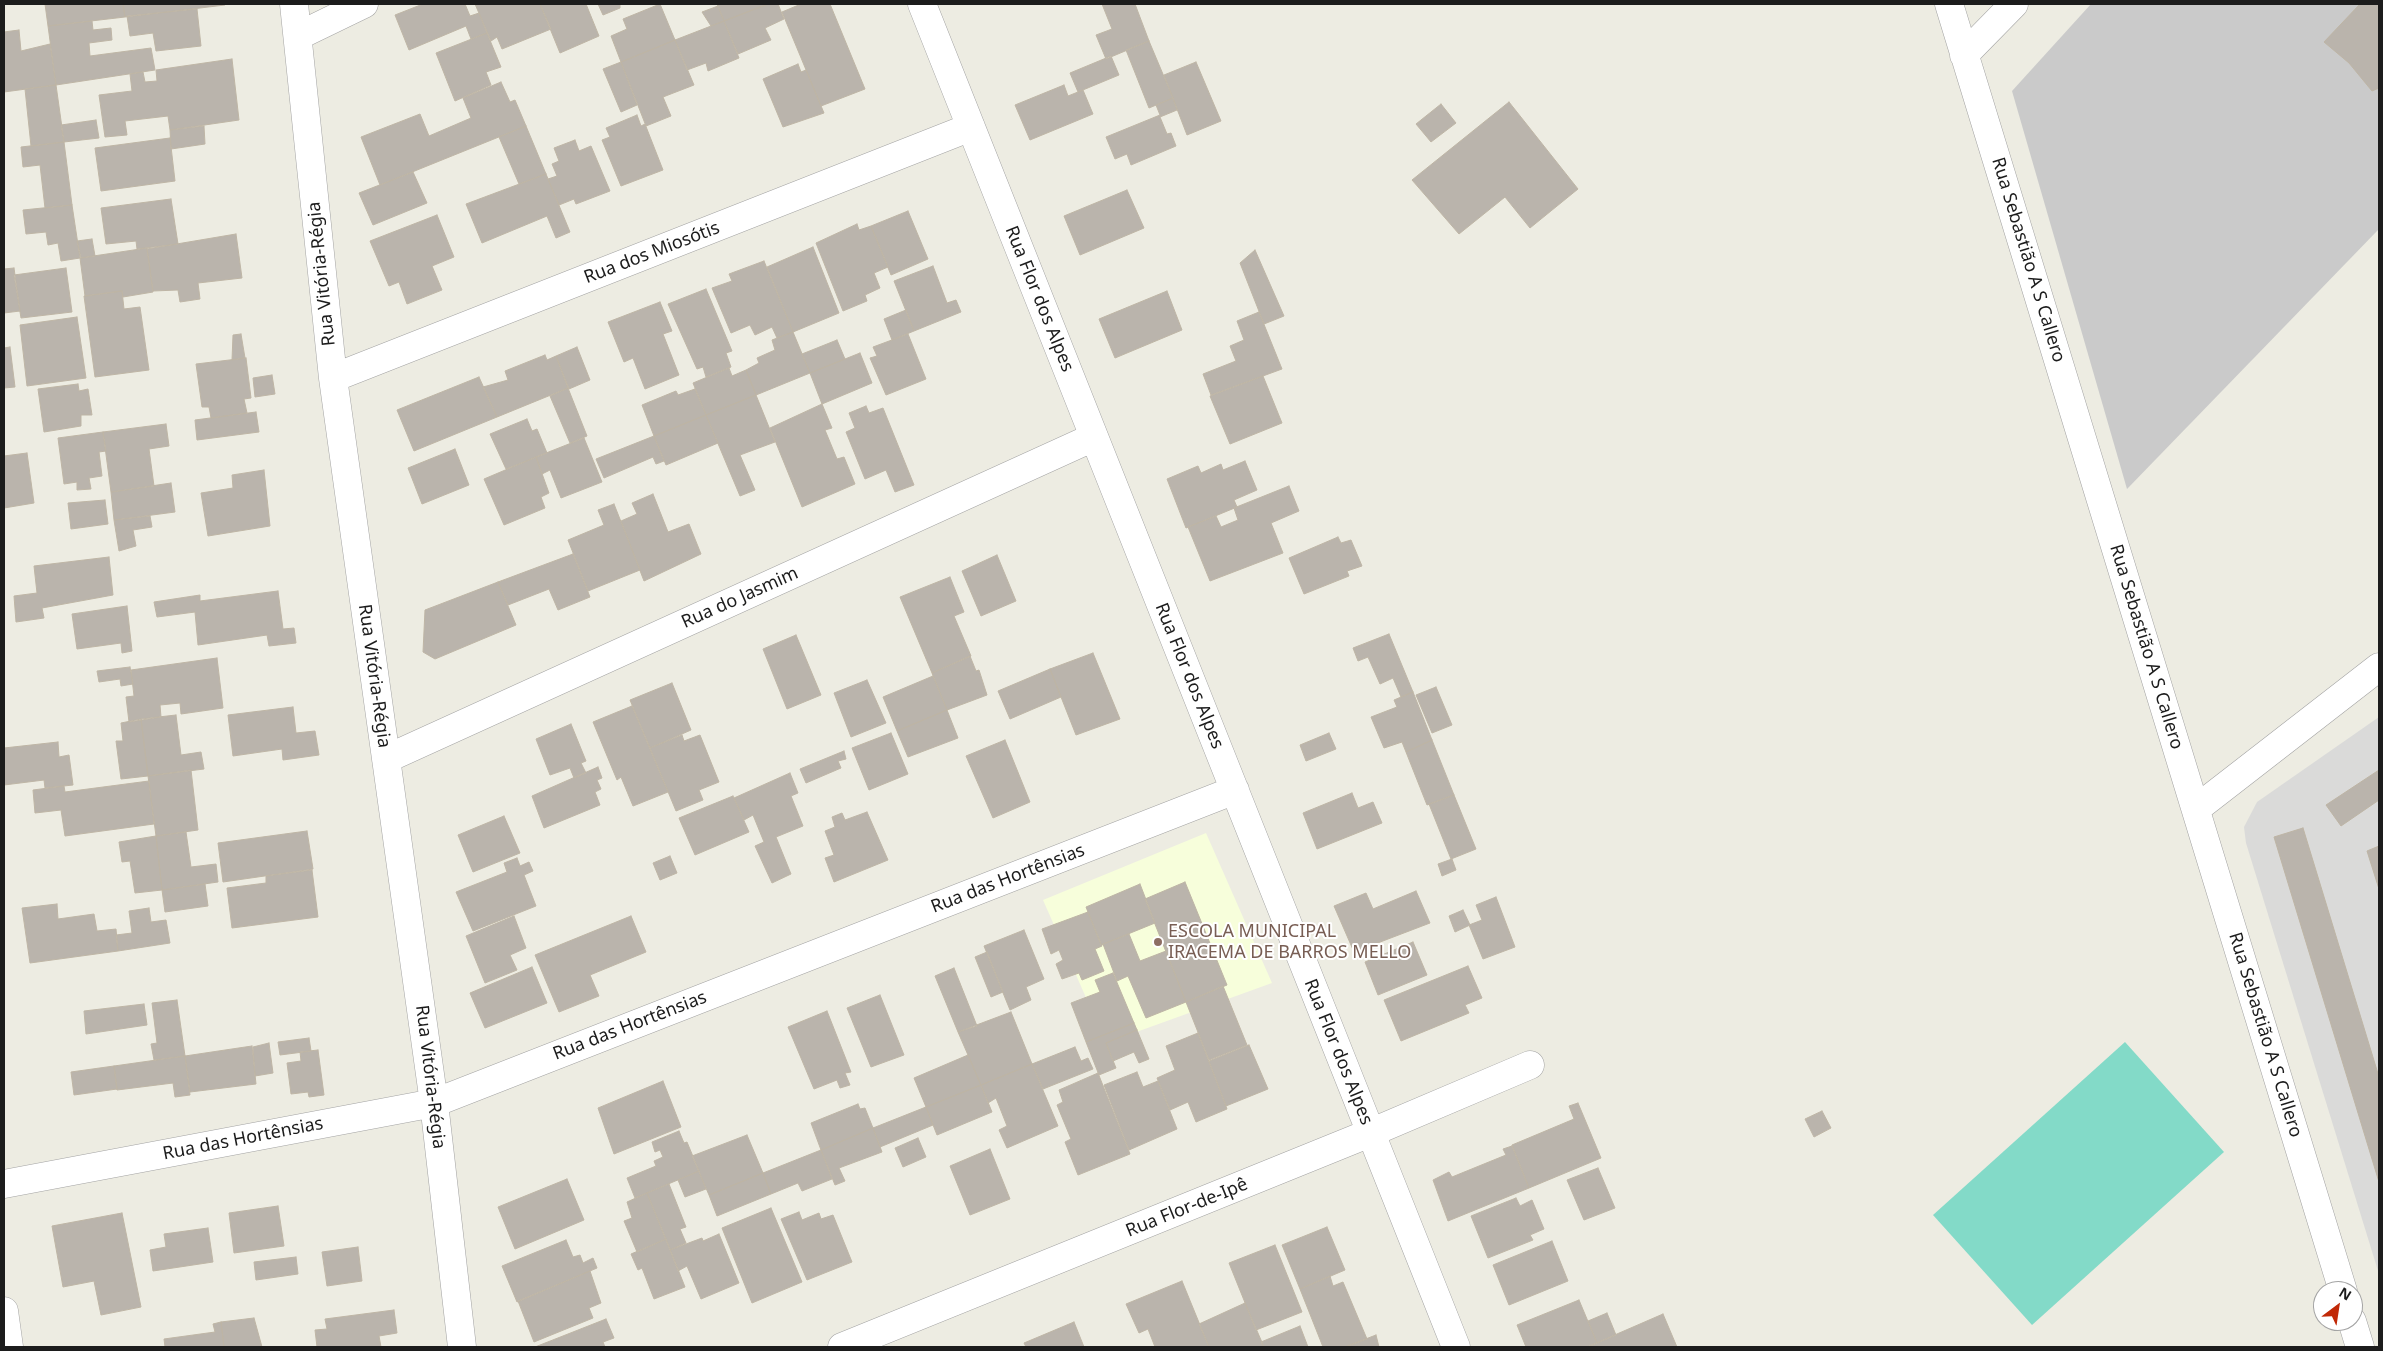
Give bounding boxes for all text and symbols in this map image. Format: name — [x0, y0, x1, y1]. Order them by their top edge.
street label: Rua Sebastião A S Callero — [1986, 155, 2070, 365]
street label: Rua Vitória-Régia — [304, 201, 340, 347]
street label: Rua dos Miosótis — [581, 217, 723, 289]
street label: Rua Flor dos Alpes — [1000, 223, 1078, 375]
street label: Rua Sebastião A S Callero — [2104, 542, 2188, 752]
street label: Rua do Jasmim — [678, 563, 802, 633]
street label: Rua Flor dos Alpes — [1150, 600, 1228, 752]
street label: Rua Vitória-Régia — [353, 603, 395, 749]
street label: Rua das Hortênsias — [928, 840, 1088, 918]
place label: ESCOLA MUNICIPAL IRACEMA DE BARROS MELLO — [1168, 921, 1411, 964]
street label: Rua Sebastião A S Callero — [2223, 930, 2307, 1140]
marker: ESCOLA MUNICIPAL IRACEMA DE BARROS MELLO — [1152, 936, 1164, 948]
street label: Rua Flor dos Alpes — [1299, 976, 1377, 1128]
street label: Rua das Hortênsias — [550, 987, 710, 1065]
street label: Rua Vitória-Régia — [410, 1004, 450, 1150]
street label: Rua das Hortênsias — [161, 1113, 325, 1165]
street label: Rua Flor-de-Ipê — [1123, 1174, 1251, 1242]
north arrow — [2313, 1281, 2363, 1331]
text: N — [2336, 1282, 2355, 1305]

